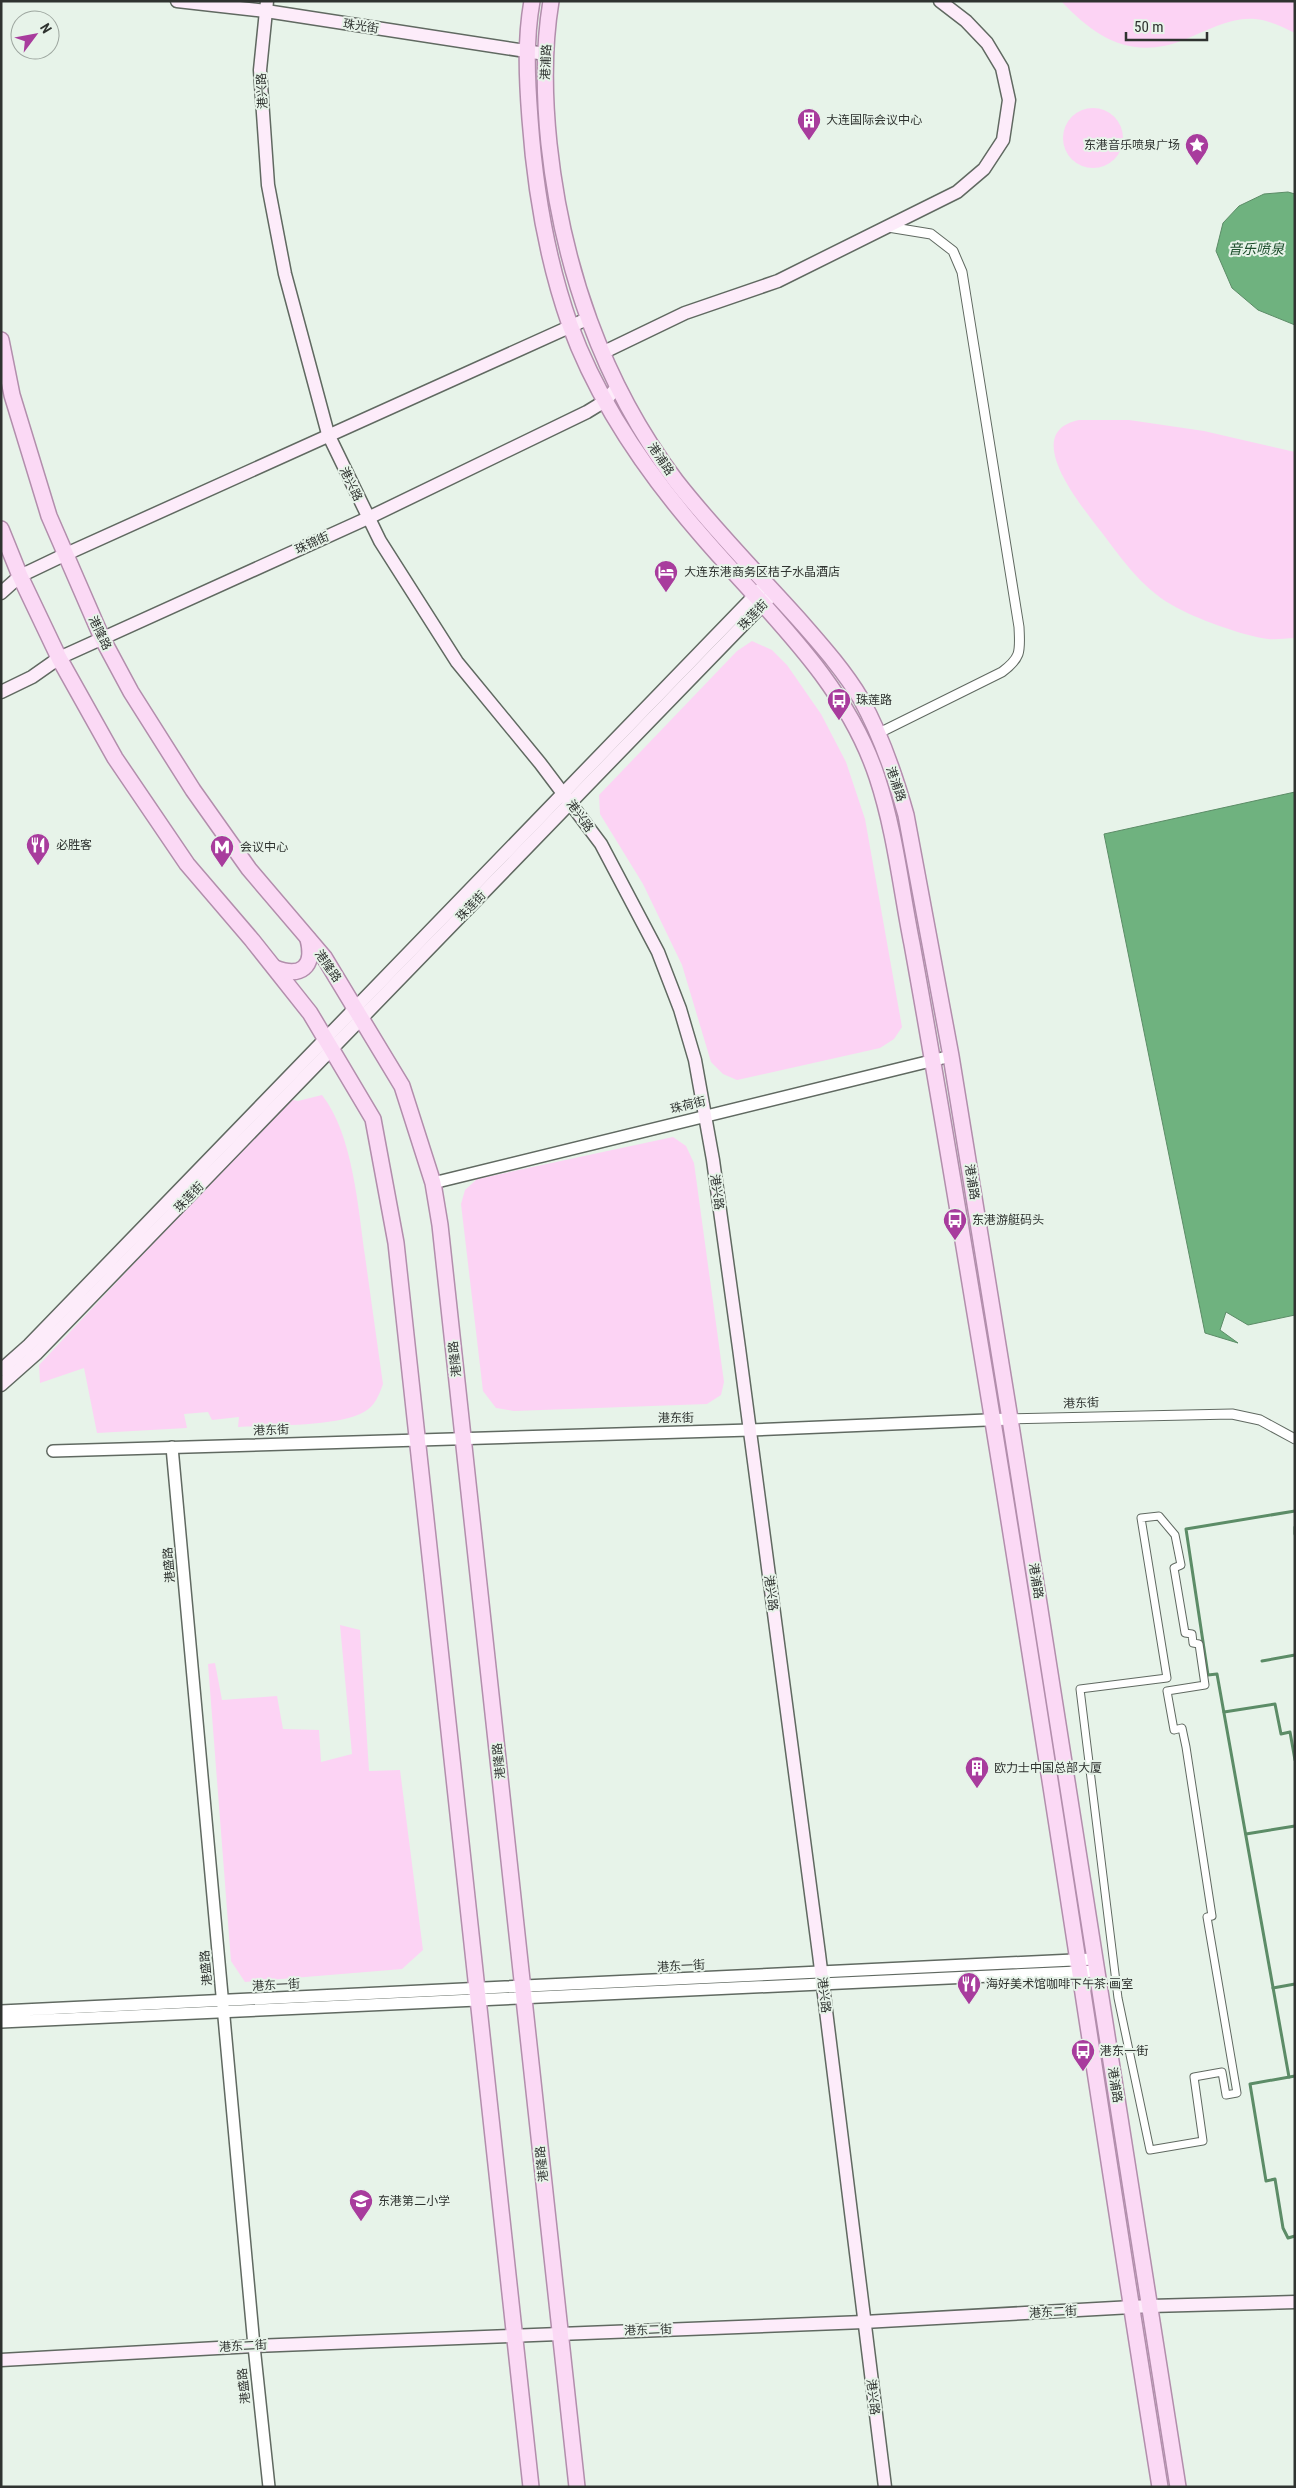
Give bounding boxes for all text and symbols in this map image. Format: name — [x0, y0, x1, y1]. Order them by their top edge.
north arrow — [10, 10, 60, 60]
scale bar — [1126, 10, 1207, 42]
street label: 珠光街 — [342, 16, 380, 36]
text: 50 m — [1134, 18, 1164, 36]
text: N — [37, 20, 55, 36]
street label: 港浦路 — [538, 44, 554, 80]
street label: 港兴路 — [254, 73, 270, 109]
building icon: 大连国际会议中心 — [796, 107, 822, 141]
place label: 大连国际会议中心 — [826, 113, 922, 127]
place icon: 东港音乐喷泉广场 — [1184, 132, 1210, 166]
place label: 东港音乐喷泉广场 — [1084, 138, 1180, 152]
water label: 音乐喷泉 — [1228, 241, 1285, 257]
street label: 港浦路 — [645, 440, 677, 478]
street label: 港兴路 — [337, 465, 365, 503]
street label: 珠锦街 — [293, 529, 331, 557]
hotel icon: 大连东港商务区桔子水晶酒店 — [653, 559, 679, 593]
place label: 大连东港商务区桔子水晶酒店 — [684, 565, 840, 579]
street label: 珠莲街 — [735, 597, 771, 633]
street label: 港隆路 — [86, 614, 114, 652]
bus stop icon: 珠莲路 — [826, 687, 852, 721]
place label: 珠莲路 — [856, 693, 892, 707]
street label: 港浦路 — [884, 765, 908, 803]
street label: 港兴路 — [564, 797, 596, 835]
restaurant icon: 必胜客 — [25, 832, 51, 866]
metro station icon: 会议中心 — [209, 834, 235, 868]
place label: 必胜客 — [56, 838, 92, 852]
place label: 会议中心 — [240, 840, 288, 854]
street label: 珠莲街 — [453, 888, 489, 924]
street label: 港隆路 — [312, 947, 344, 985]
street label: 珠荷街 — [669, 1094, 707, 1116]
street label: 港浦路 — [962, 1163, 982, 1201]
street label: 港兴路 — [708, 1173, 726, 1211]
street label: 珠莲街 — [171, 1179, 207, 1215]
bus stop icon: 东港游艇码头 — [942, 1207, 968, 1241]
place label: 东港游艇码头 — [972, 1213, 1044, 1227]
street label: 港隆路 — [446, 1340, 464, 1378]
street label: 港东街 — [1063, 1395, 1099, 1411]
street label: 港东街 — [658, 1411, 694, 1425]
street label: 港东街 — [253, 1422, 289, 1438]
street label: 港盛路 — [160, 1546, 178, 1584]
street label: 港浦路 — [1026, 1562, 1046, 1600]
street label: 港兴路 — [762, 1574, 780, 1612]
street label: 港隆路 — [490, 1742, 508, 1780]
building icon: 欧力士中国总部大厦 — [964, 1755, 990, 1789]
place label: 欧力士中国总部大厦 — [994, 1761, 1102, 1775]
street label: 港盛路 — [197, 1949, 215, 1987]
street label: 港东一街 — [657, 1958, 705, 1974]
restaurant icon: 海好美术馆咖啡下午茶·画室 — [956, 1971, 982, 2005]
street label: 港兴路 — [815, 1976, 833, 2014]
street label: 港东一街 — [252, 1977, 300, 1993]
place label: 海好美术馆咖啡下午茶·画室 — [986, 1977, 1133, 1991]
bus stop icon: 港东一街 — [1070, 2038, 1096, 2072]
place label: 港东一街 — [1100, 2044, 1148, 2058]
street label: 港浦路 — [1105, 2066, 1125, 2104]
street label: 港隆路 — [533, 2145, 551, 2183]
school or university icon: 东港第二小学 — [348, 2188, 374, 2222]
place label: 东港第二小学 — [378, 2194, 450, 2208]
street label: 港东二街 — [1029, 2304, 1077, 2320]
street label: 港东二街 — [624, 2322, 672, 2338]
street label: 港东二街 — [219, 2338, 267, 2354]
street label: 港盛路 — [235, 2367, 253, 2405]
street label: 港兴路 — [864, 2378, 882, 2416]

